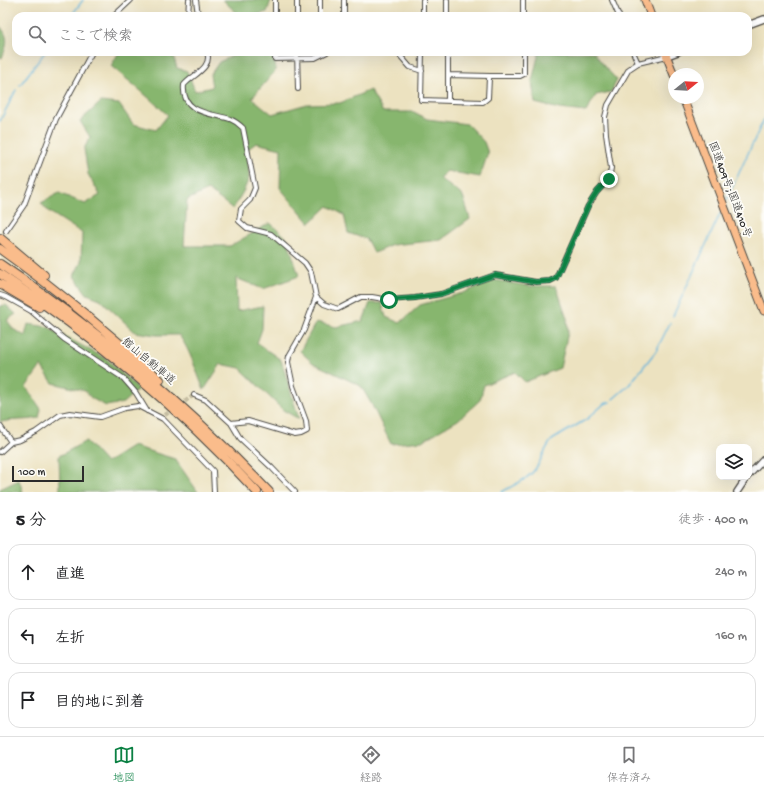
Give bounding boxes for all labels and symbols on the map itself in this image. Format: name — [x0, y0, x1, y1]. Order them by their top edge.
north arrow — [668, 68, 704, 104]
street label: 国道409号;国道410号 — [705, 140, 754, 240]
route end — [600, 170, 618, 188]
route start — [380, 291, 398, 309]
street label: 館山自動車道 — [119, 335, 178, 388]
scale bar — [12, 464, 84, 483]

